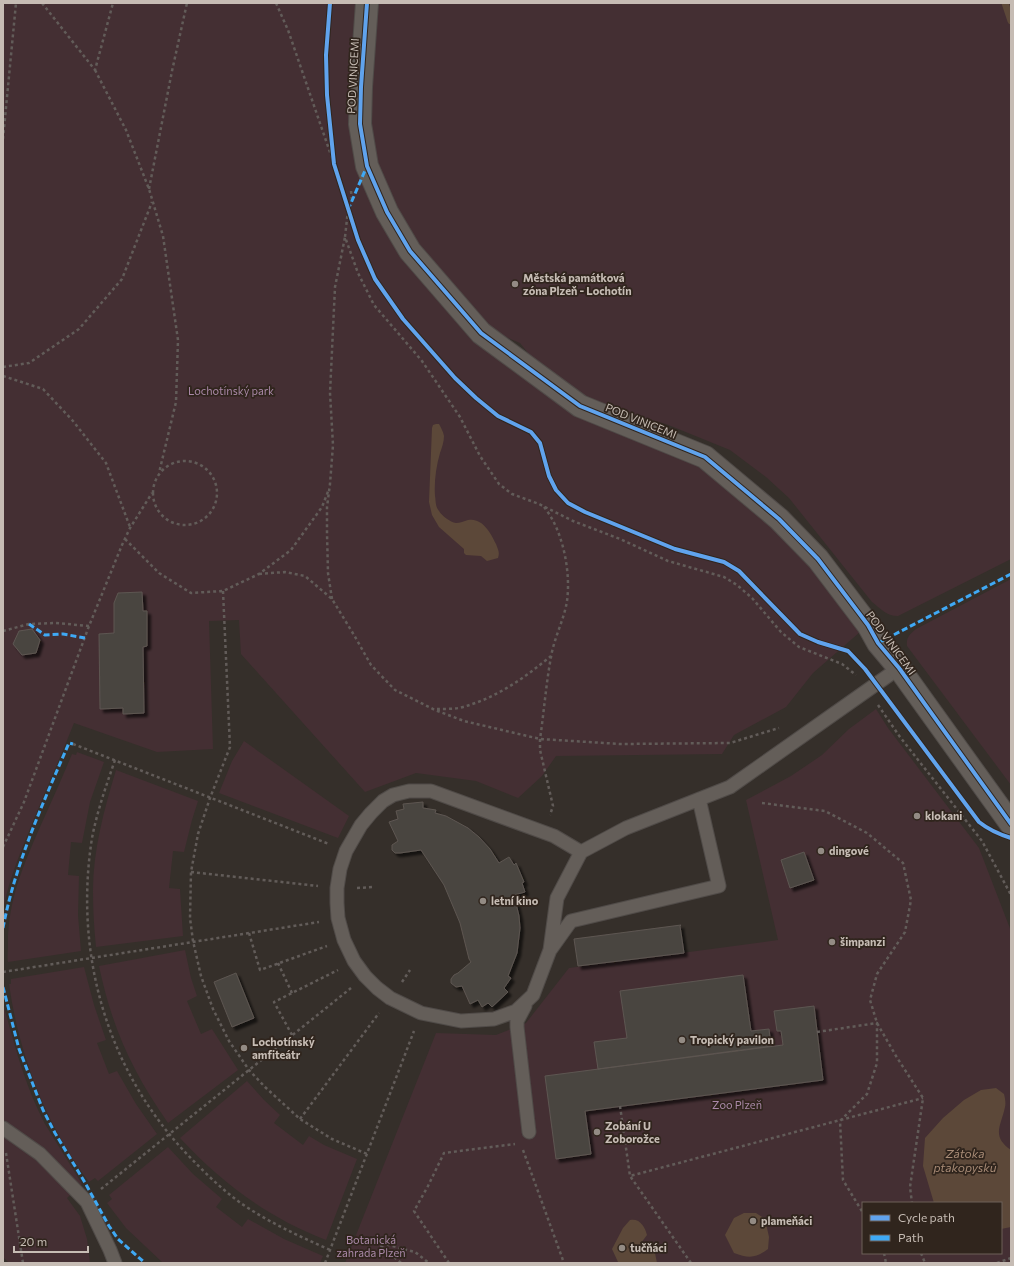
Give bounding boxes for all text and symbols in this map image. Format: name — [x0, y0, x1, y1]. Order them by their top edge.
street label: POD VINICEMI — [344, 38, 361, 114]
place label: Městská památková zóna Plzeň - Lochotín — [523, 271, 632, 297]
marker: Městská památková zóna Plzeň - Lochotín — [510, 279, 520, 289]
park label: Lochotínský park — [188, 384, 274, 397]
street label: POD VINICEMI — [604, 400, 679, 441]
street label: POD VINICEMI — [864, 608, 919, 677]
place label: klokani — [925, 809, 962, 822]
marker: klokani — [912, 811, 922, 821]
place label: dingové — [829, 844, 869, 857]
marker: dingové — [816, 846, 826, 856]
place label: letní kino — [491, 894, 539, 907]
marker: letní kino — [478, 896, 488, 906]
place label: šimpanzi — [840, 935, 885, 948]
marker: šimpanzi — [827, 937, 837, 947]
place label: Tropický pavilon — [690, 1033, 774, 1046]
place label: Lochotínský amfiteátr — [252, 1035, 315, 1061]
marker: Tropický pavilon — [677, 1035, 687, 1045]
marker: Lochotínský amfiteátr — [239, 1043, 249, 1053]
park label: Zoo Plzeň — [712, 1098, 762, 1111]
place label: Zobání U Zoborožce — [605, 1119, 660, 1145]
marker: Zobání U Zoborožce — [592, 1127, 602, 1137]
water label: Zátoka ptakopysků — [932, 1146, 997, 1174]
legend — [862, 1202, 1002, 1254]
text: Cycle path — [898, 1210, 955, 1224]
place label: plameňáci — [761, 1214, 812, 1227]
marker: plameňáci — [748, 1216, 758, 1226]
scale bar — [14, 1228, 88, 1254]
text: Path — [898, 1230, 924, 1244]
park label: Botanická zahrada Plzeň — [336, 1233, 406, 1259]
text: 20 m — [20, 1234, 47, 1248]
place label: tučňáci — [630, 1241, 667, 1254]
marker: tučňáci — [617, 1243, 627, 1253]

